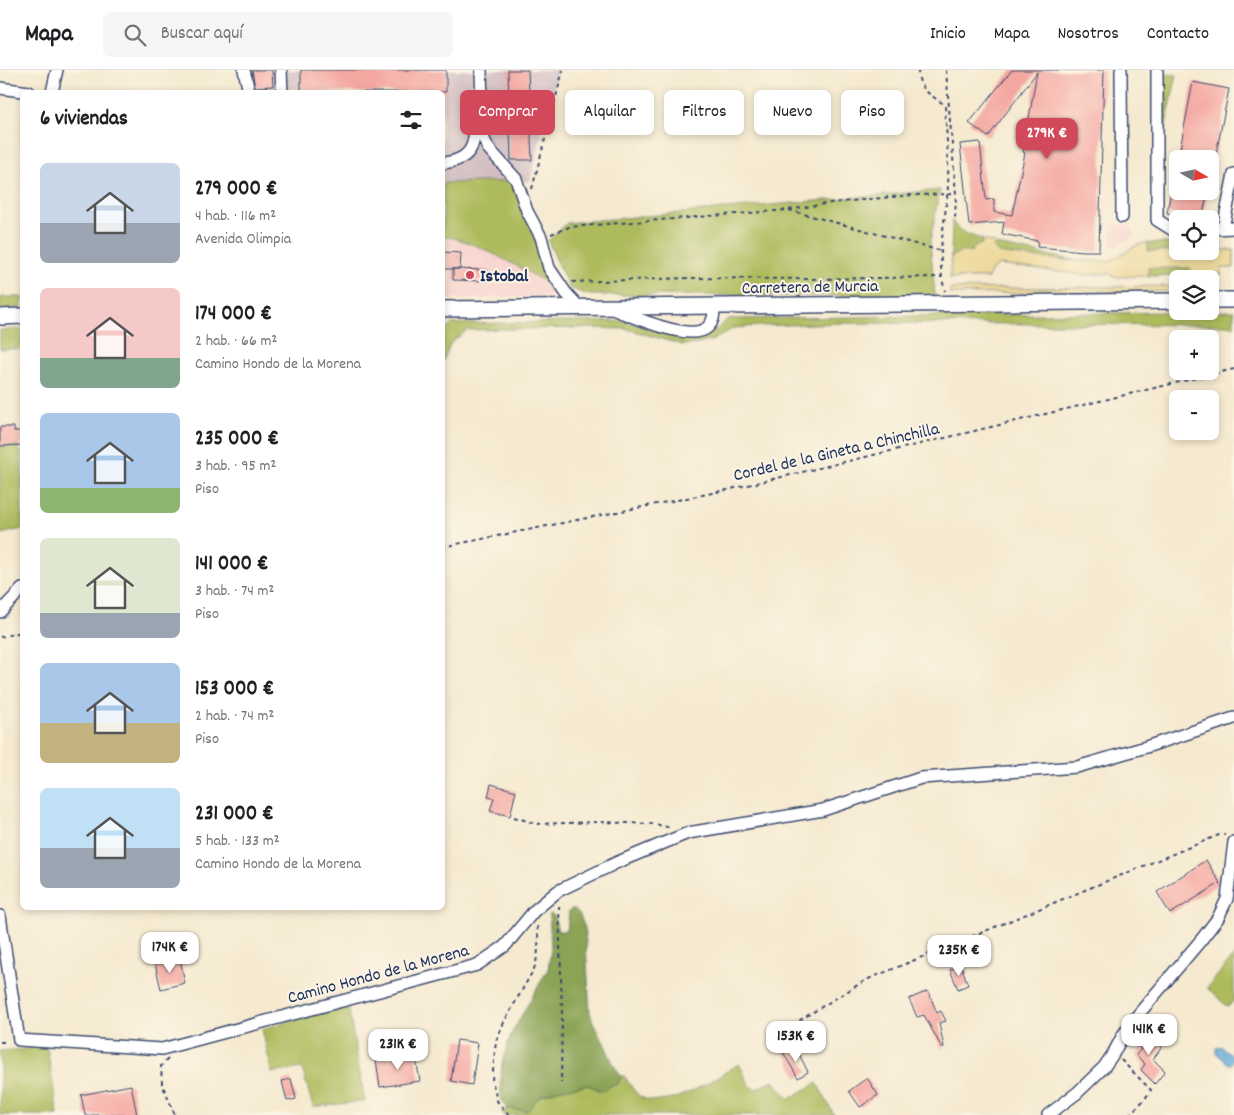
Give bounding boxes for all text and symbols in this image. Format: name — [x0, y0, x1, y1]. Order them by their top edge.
search box — [103, 12, 453, 57]
text: Mapa — [25, 18, 73, 52]
icon: search — [121, 21, 149, 49]
text: Buscar aquí — [161, 21, 243, 48]
text: Inicio — [930, 22, 966, 47]
text: Mapa — [994, 22, 1029, 47]
text: Nosotros — [1057, 22, 1119, 47]
text: Contacto — [1147, 22, 1209, 47]
chip: Comprar — [460, 90, 555, 135]
chip: Alquilar — [565, 90, 654, 135]
chip: Filtros — [664, 90, 744, 135]
chip: Nuevo — [754, 90, 831, 135]
chip: Piso — [841, 90, 904, 135]
text: 6 viviendas — [40, 105, 128, 135]
icon: filters — [397, 106, 425, 134]
pin: 279K € — [1006, 118, 1088, 160]
text: 279K € — [1027, 122, 1067, 145]
north arrow — [1169, 150, 1219, 200]
map controls — [1169, 150, 1219, 440]
text: 279 000 € — [195, 175, 278, 205]
icon: home — [80, 183, 140, 243]
text: 4 hab. · 116 m² — [195, 205, 276, 228]
button: locate — [1169, 210, 1219, 260]
text: Avenida Olimpia — [195, 228, 291, 251]
place label: Istobal — [480, 265, 529, 290]
marker: Istobal — [464, 269, 476, 281]
button: layers — [1169, 270, 1219, 320]
street label: Carretera de Murcia — [741, 275, 879, 302]
text: 174 000 € — [195, 300, 272, 330]
icon: home — [80, 308, 140, 368]
text: 2 hab. · 66 m² — [195, 330, 277, 353]
button: + — [1169, 330, 1219, 380]
text: Camino Hondo de la Morena — [195, 353, 361, 376]
button: − — [1169, 390, 1219, 440]
street label: Cordel de la Gineta a Chinchilla — [731, 417, 943, 489]
text: 235 000 € — [195, 425, 279, 455]
icon: home — [80, 433, 140, 493]
text: 3 hab. · 95 m² — [195, 455, 276, 478]
text: Piso — [195, 478, 219, 501]
text: 141 000 € — [195, 550, 269, 580]
icon: home — [80, 558, 140, 618]
text: 3 hab. · 74 m² — [195, 580, 274, 603]
text: Piso — [195, 603, 219, 626]
text: 153 000 € — [195, 675, 274, 705]
icon: home — [80, 683, 140, 743]
text: 2 hab. · 74 m² — [195, 705, 274, 728]
text: Piso — [195, 728, 219, 751]
text: 231 000 € — [195, 800, 274, 830]
icon: home — [80, 808, 140, 868]
text: 5 hab. · 133 m² — [195, 830, 280, 853]
text: Camino Hondo de la Morena — [195, 853, 361, 876]
pin: 174K € — [129, 932, 211, 974]
pin: 235K € — [918, 934, 1000, 977]
text: 174K € — [152, 936, 188, 959]
street label: Camino Hondo de la Morena — [285, 939, 473, 1012]
text: 235K € — [938, 939, 980, 962]
pin: 141K € — [1108, 1014, 1190, 1056]
text: 141K € — [1132, 1018, 1166, 1041]
pin: 153K € — [755, 1020, 837, 1063]
text: 153K € — [777, 1025, 815, 1048]
pin: 231K € — [357, 1028, 439, 1071]
text: 231K € — [379, 1033, 417, 1056]

